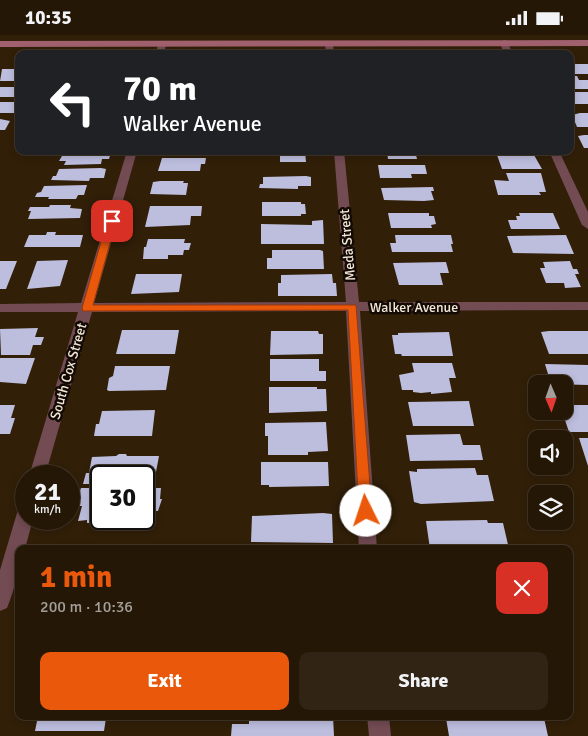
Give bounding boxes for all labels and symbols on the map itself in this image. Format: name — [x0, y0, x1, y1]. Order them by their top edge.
pin — [91, 200, 133, 242]
street label: Meda Street — [336, 208, 359, 282]
street label: Walker Avenue — [370, 299, 458, 316]
street label: South Cox Street — [47, 321, 90, 421]
north arrow — [528, 375, 572, 420]
speed limit sign: 30 — [90, 465, 155, 530]
position arrow — [339, 484, 391, 536]

